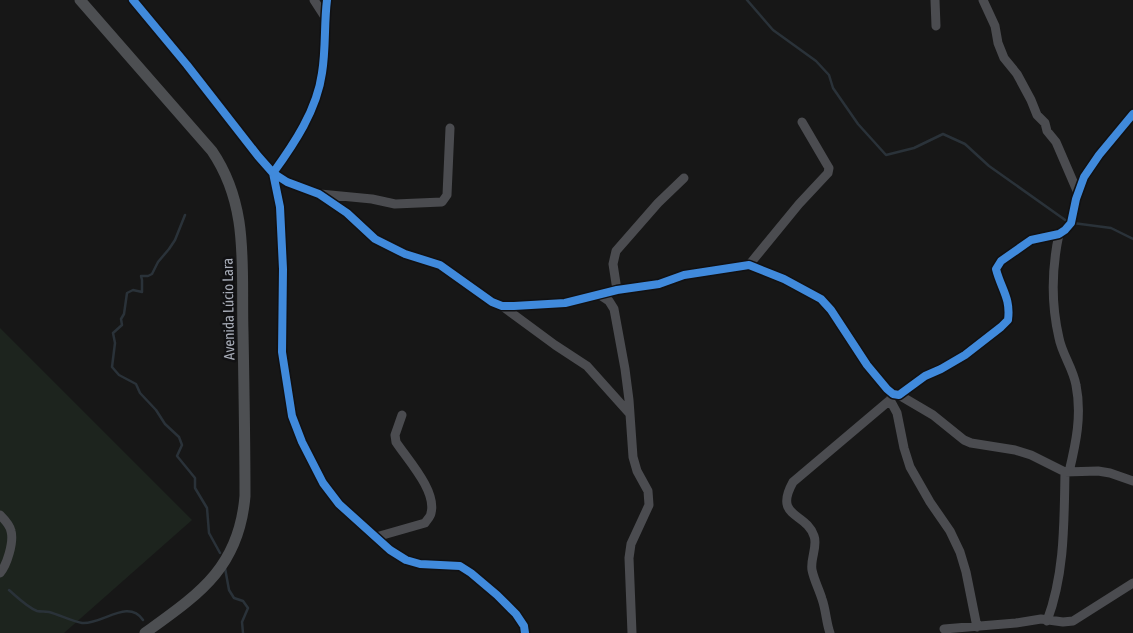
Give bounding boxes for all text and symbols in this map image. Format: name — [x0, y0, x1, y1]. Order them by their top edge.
street label: Avenida Lúcio Lara — [219, 258, 237, 360]

